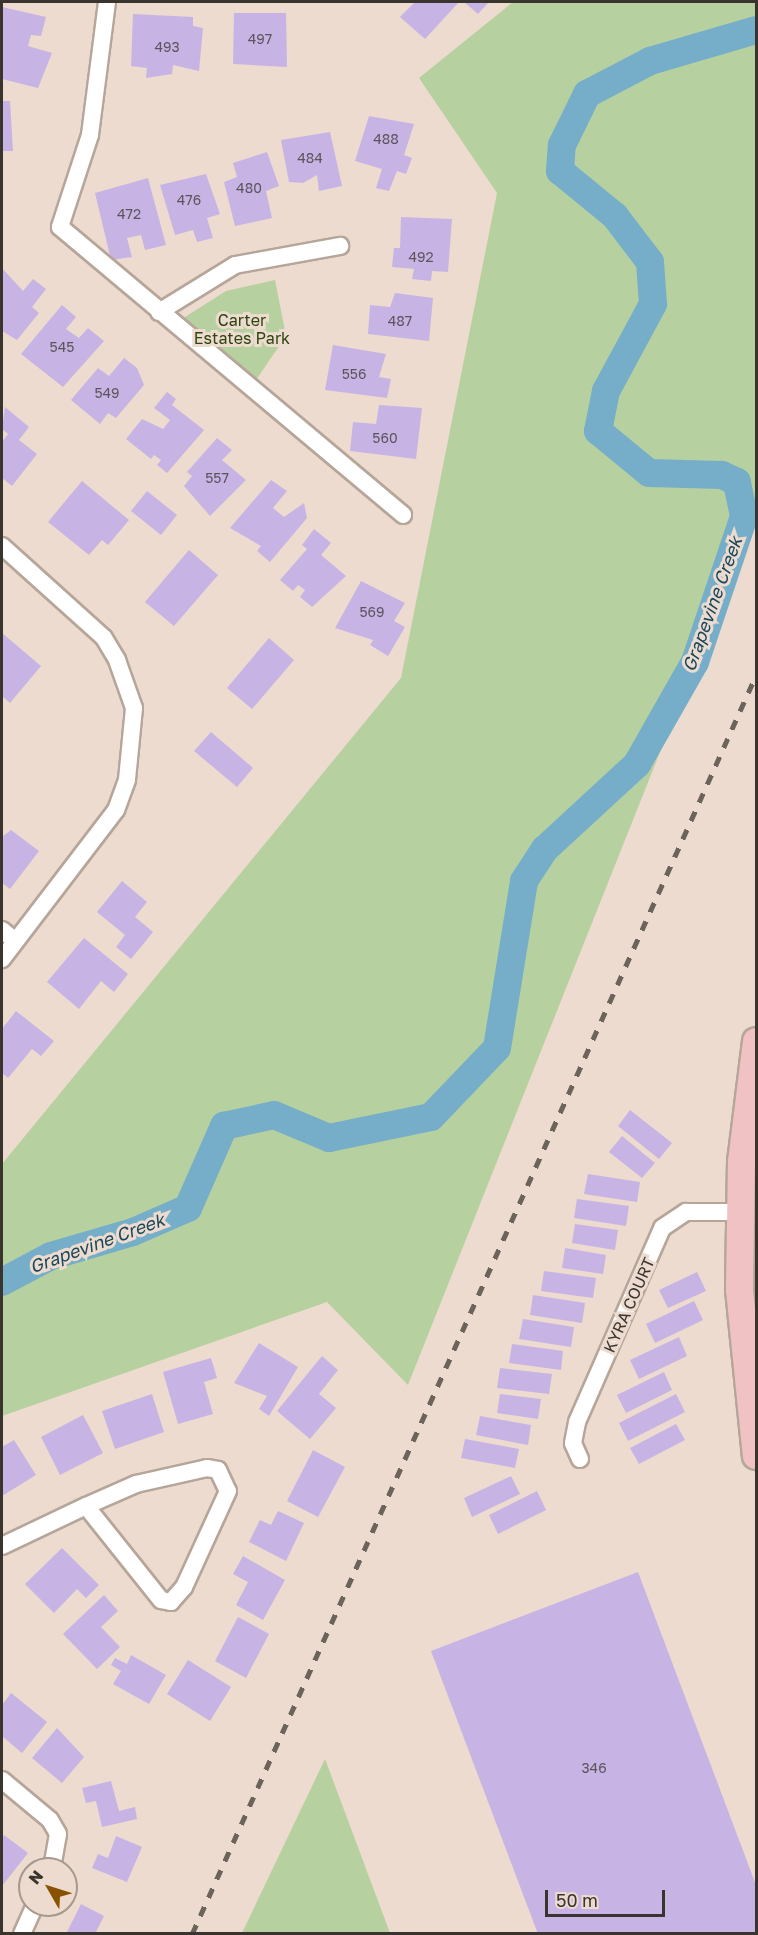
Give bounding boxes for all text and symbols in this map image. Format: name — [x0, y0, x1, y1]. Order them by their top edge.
house number: 497 — [248, 31, 272, 47]
house number: 493 — [154, 39, 180, 55]
house number: 488 — [373, 131, 399, 147]
house number: 484 — [297, 150, 323, 166]
house number: 480 — [236, 180, 262, 196]
house number: 476 — [177, 192, 201, 208]
house number: 472 — [117, 206, 141, 222]
house number: 492 — [408, 249, 434, 265]
park label: Carter Estates Park — [194, 310, 290, 348]
house number: 487 — [388, 313, 412, 329]
house number: 545 — [50, 339, 74, 355]
house number: 556 — [342, 366, 366, 382]
house number: 549 — [94, 385, 120, 401]
house number: 560 — [372, 430, 398, 446]
house number: 557 — [205, 470, 229, 486]
water label: Grapevine Creek — [678, 534, 746, 674]
house number: 569 — [359, 604, 385, 620]
water label: Grapevine Creek — [27, 1209, 167, 1277]
street label: KYRA COURT — [599, 1254, 659, 1356]
house number: 346 — [581, 1760, 607, 1776]
north arrow — [18, 1857, 78, 1917]
text: N — [24, 1866, 47, 1888]
scale bar — [548, 1878, 668, 1916]
text: 50 m — [556, 1889, 598, 1911]

